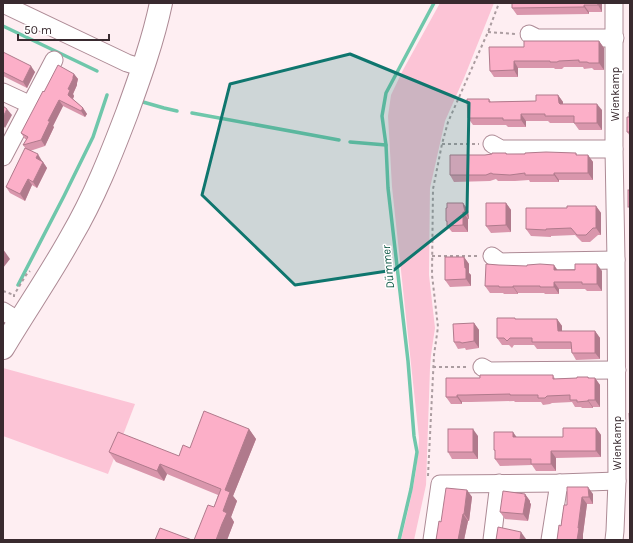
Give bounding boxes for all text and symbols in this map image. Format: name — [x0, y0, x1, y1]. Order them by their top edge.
scale bar — [18, 16, 109, 42]
text: 50 m — [24, 23, 52, 37]
street label: Wienkamp — [609, 67, 622, 121]
water label: Dümmer — [379, 244, 397, 289]
street label: Wienkamp — [611, 416, 624, 470]

